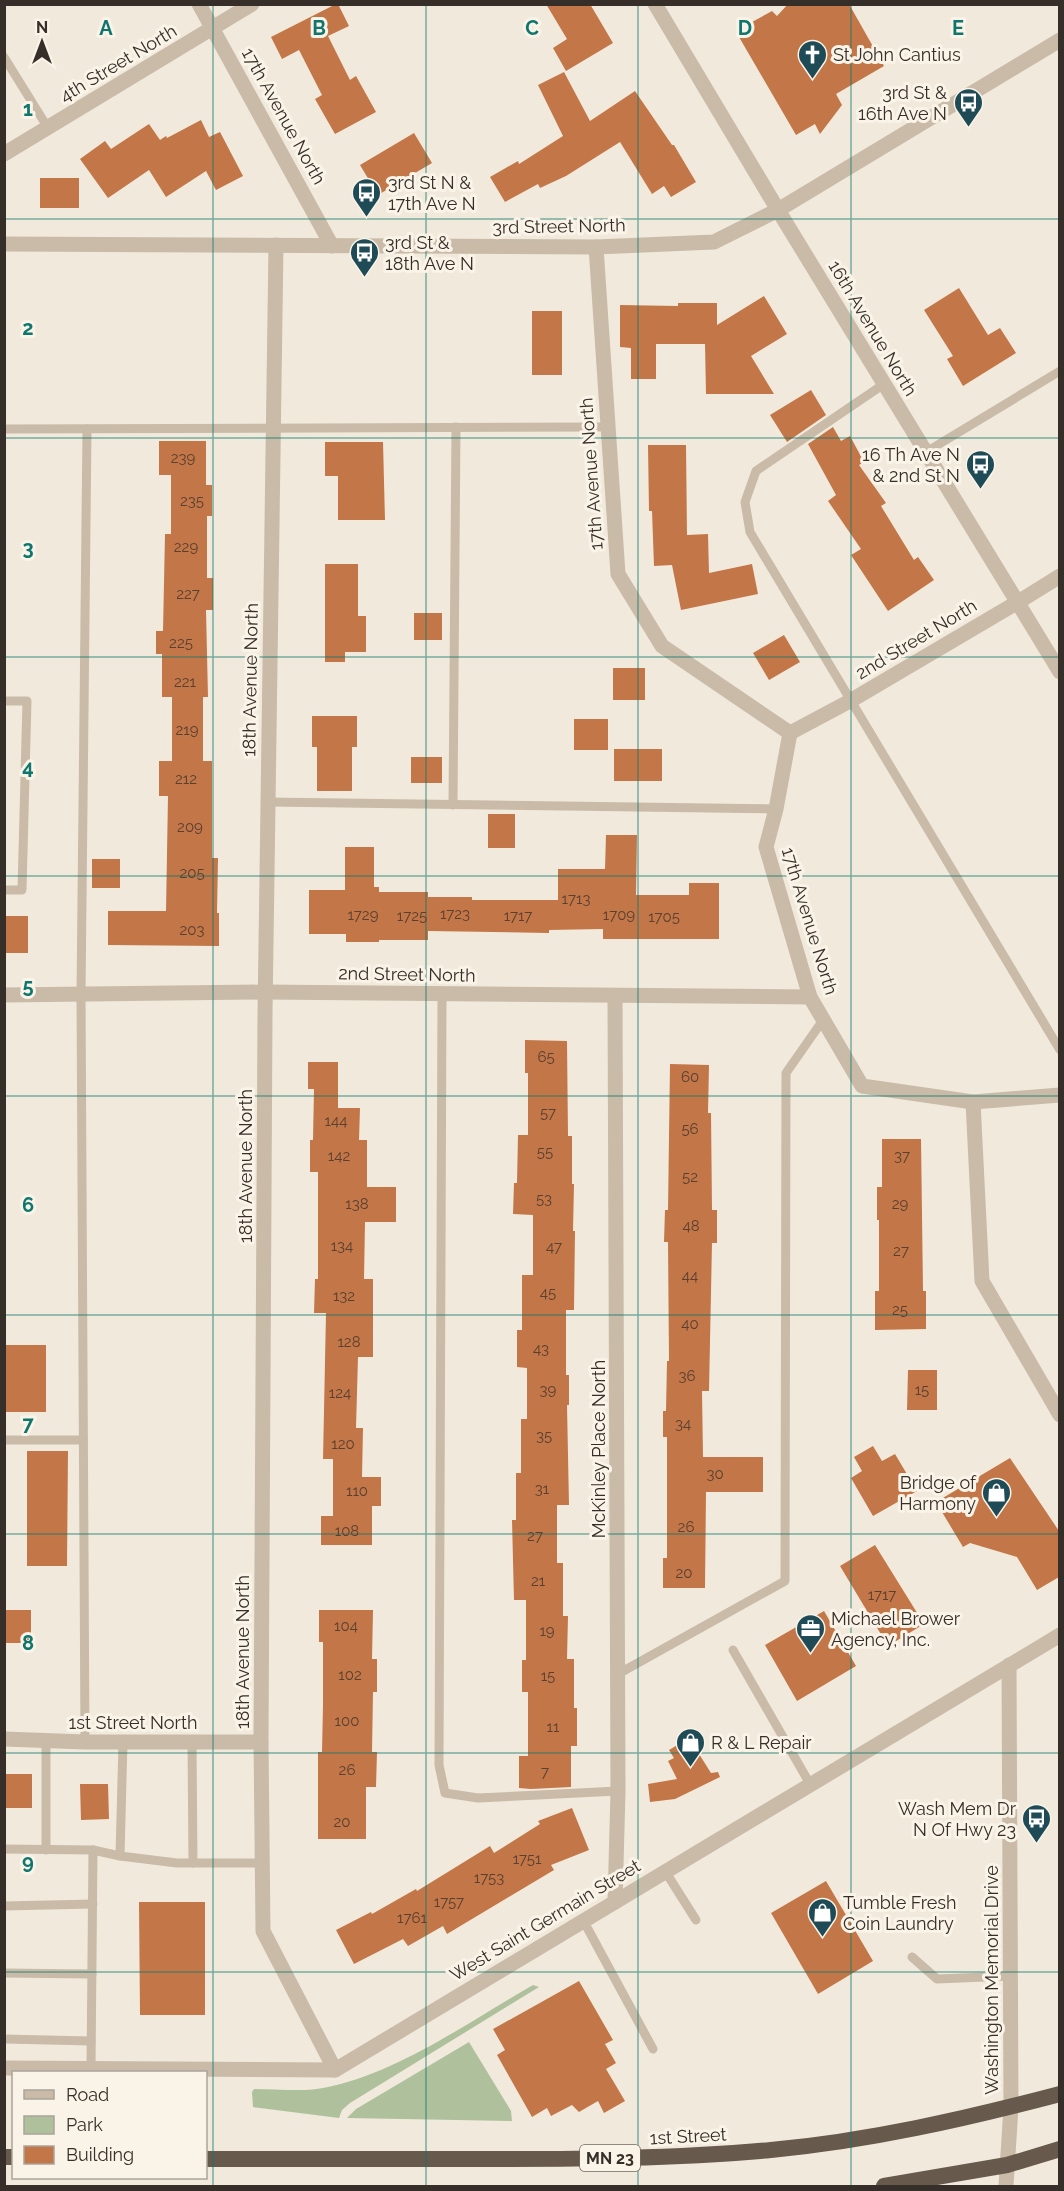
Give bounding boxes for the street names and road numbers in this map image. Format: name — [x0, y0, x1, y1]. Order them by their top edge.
street label: 4th Street North — [56, 20, 180, 106]
street label: 17th Avenue North — [238, 44, 330, 188]
street label: 3rd Street North — [492, 214, 626, 238]
street label: 16th Avenue North — [824, 257, 922, 399]
street label: 17th Avenue North — [575, 397, 607, 551]
street label: 2nd Street North — [852, 595, 980, 683]
street label: 18th Avenue North — [238, 603, 262, 757]
street label: 17th Avenue North — [778, 845, 842, 997]
street label: 2nd Street North — [338, 962, 476, 986]
street label: 18th Avenue North — [235, 1089, 256, 1243]
street label: McKinley Place North — [588, 1360, 609, 1538]
street label: 18th Avenue North — [232, 1575, 253, 1729]
street label: 1st Street North — [69, 1712, 197, 1733]
street label: West Saint Germain Street — [446, 1855, 644, 1985]
street label: Washington Memorial Drive — [981, 1865, 1002, 2095]
street label: 1st Street — [649, 2124, 727, 2148]
road number: MN 23 — [580, 2145, 640, 2171]

